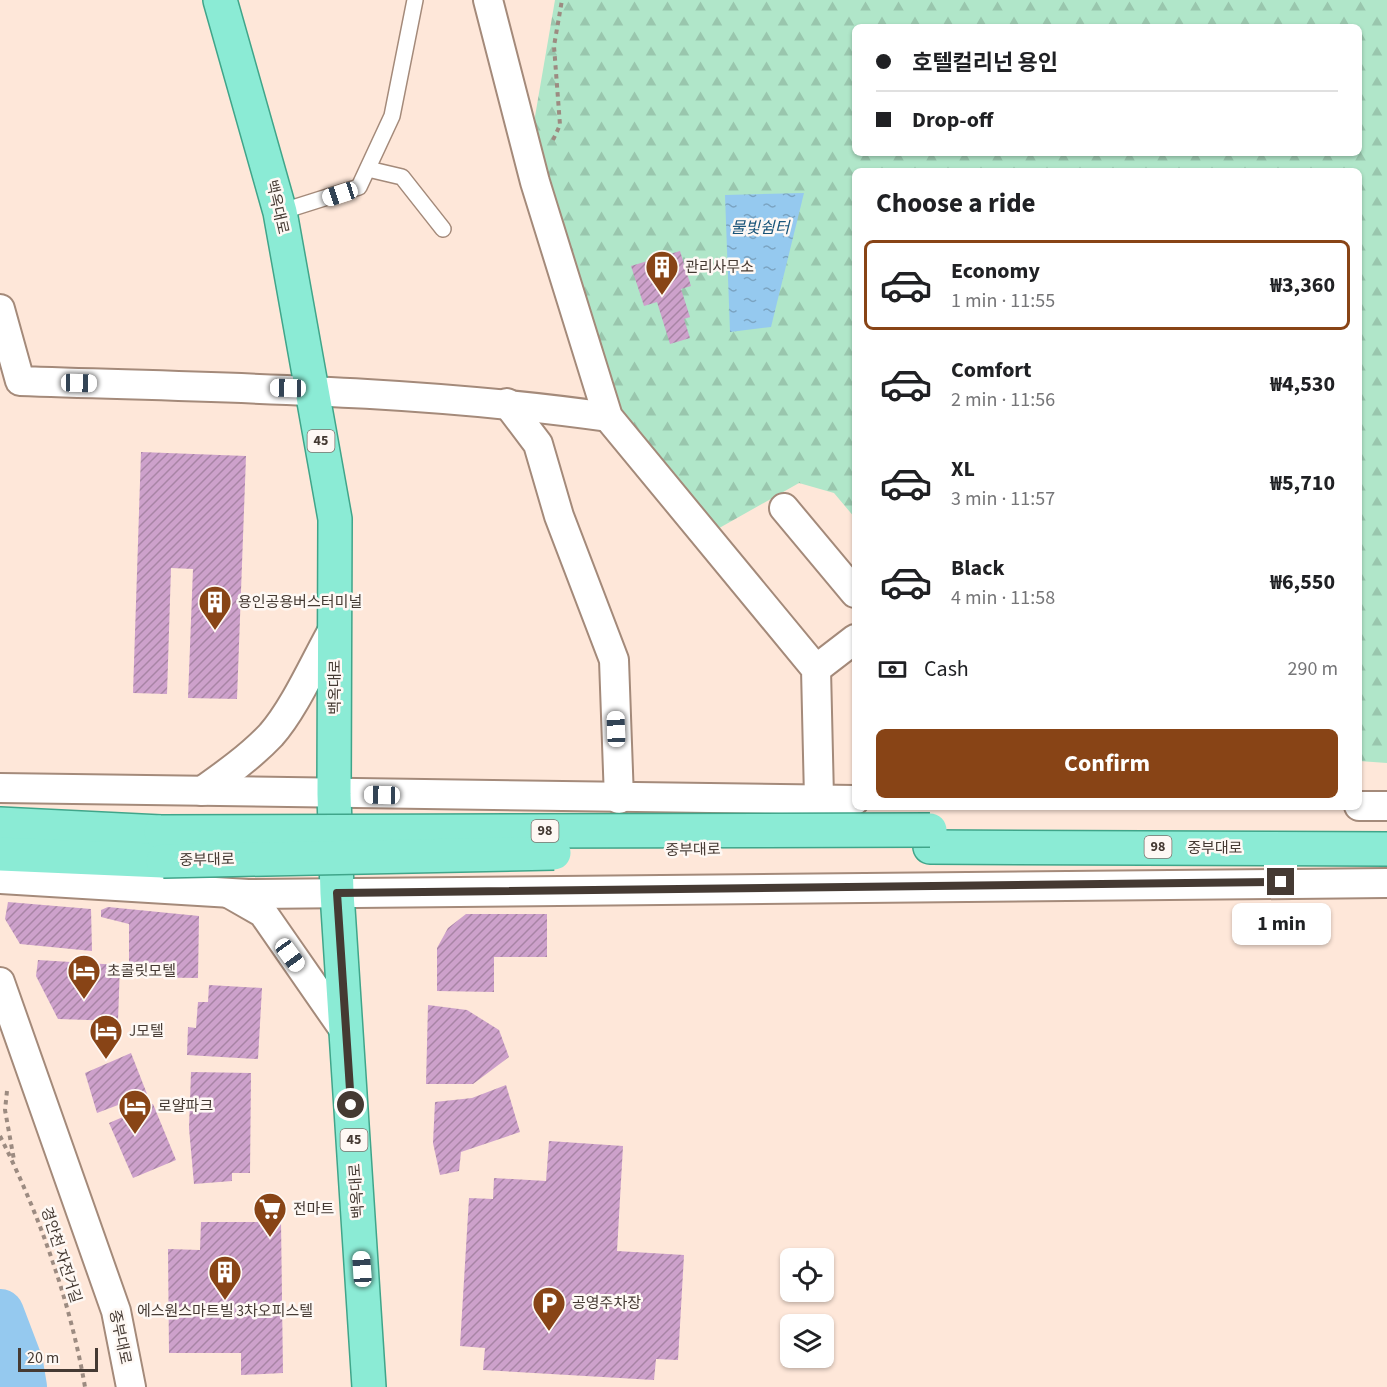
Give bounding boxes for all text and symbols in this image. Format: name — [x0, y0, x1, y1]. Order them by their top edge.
text: 호텔컬리넌 용인 — [912, 47, 1058, 79]
text: Drop-off — [912, 104, 993, 136]
street label: 백옥대로 — [261, 178, 293, 236]
car — [320, 180, 360, 208]
text: Choose a ride — [876, 184, 1036, 223]
water label: 물빛쉼터 — [731, 217, 792, 239]
building icon: 관리사무소 — [644, 249, 680, 296]
text: Economy — [951, 255, 1040, 287]
place label: 관리사무소 — [685, 257, 754, 278]
icon: car — [879, 258, 933, 312]
text: ₩3,360 — [1270, 269, 1335, 301]
text: 1 min · 11:55 — [951, 287, 1055, 315]
text: Comfort — [951, 354, 1032, 386]
icon: car — [879, 357, 933, 411]
text: ₩4,530 — [1270, 368, 1335, 400]
car — [61, 374, 97, 392]
car — [270, 379, 306, 397]
text: 2 min · 11:56 — [951, 386, 1055, 414]
road number: 45 — [308, 430, 334, 452]
text: XL — [951, 453, 975, 485]
icon: car — [879, 456, 933, 510]
text: ₩5,710 — [1270, 467, 1335, 499]
text: 3 min · 11:57 — [951, 485, 1055, 513]
text: Black — [951, 552, 1005, 584]
icon: car — [879, 555, 933, 609]
text: ₩6,550 — [1270, 566, 1335, 598]
building icon: 용인공용버스터미널 — [197, 584, 233, 631]
text: 4 min · 11:58 — [951, 584, 1055, 612]
place label: 용인공용버스터미널 — [238, 592, 362, 613]
icon: cash — [876, 653, 909, 686]
text: Cash — [924, 653, 969, 685]
text: 290 m — [1288, 655, 1338, 683]
street label: 백옥대로 — [325, 659, 346, 715]
car — [606, 711, 626, 747]
button: Confirm — [876, 729, 1338, 798]
car — [364, 786, 400, 804]
road number: 98 — [532, 820, 558, 842]
road number: 98 — [1144, 836, 1172, 858]
street label: 중부대로 — [1187, 838, 1243, 859]
street label: 중부대로 — [665, 839, 721, 861]
street label: 중부대로 — [179, 849, 235, 871]
route end — [1267, 868, 1294, 895]
callout: 1 min — [1232, 903, 1330, 945]
text: 1 min — [1257, 910, 1306, 938]
car — [272, 935, 308, 975]
hotel icon: 초콜릿모텔 — [66, 953, 102, 1000]
place label: 초콜릿모텔 — [107, 961, 176, 982]
hotel icon: J모텔 — [88, 1013, 124, 1060]
place label: J모텔 — [129, 1021, 164, 1042]
hotel icon: 로얄파크 — [117, 1088, 153, 1135]
route start — [337, 1091, 364, 1118]
place label: 로얄파크 — [158, 1096, 213, 1117]
road number: 45 — [340, 1129, 368, 1151]
street label: 백옥대로 — [345, 1163, 369, 1219]
supermarket icon: 전마트 — [252, 1191, 288, 1238]
place label: 전마트 — [293, 1199, 335, 1220]
street label: 경안천 자전거길 — [36, 1204, 86, 1306]
map controls — [780, 1248, 834, 1368]
button: locate — [780, 1248, 834, 1302]
car — [352, 1250, 372, 1288]
building icon: 에스원스마트빌 3차오피스텔 — [207, 1254, 243, 1301]
parking icon: 공영주차장 — [531, 1285, 567, 1332]
place label: 공영주차장 — [572, 1293, 641, 1314]
place label: 에스원스마트빌 3차오피스텔 — [137, 1301, 313, 1322]
street label: 중부대로 — [104, 1308, 136, 1366]
button: layers — [780, 1314, 834, 1368]
scale bar — [18, 1345, 98, 1372]
text: 20 m — [27, 1347, 59, 1369]

